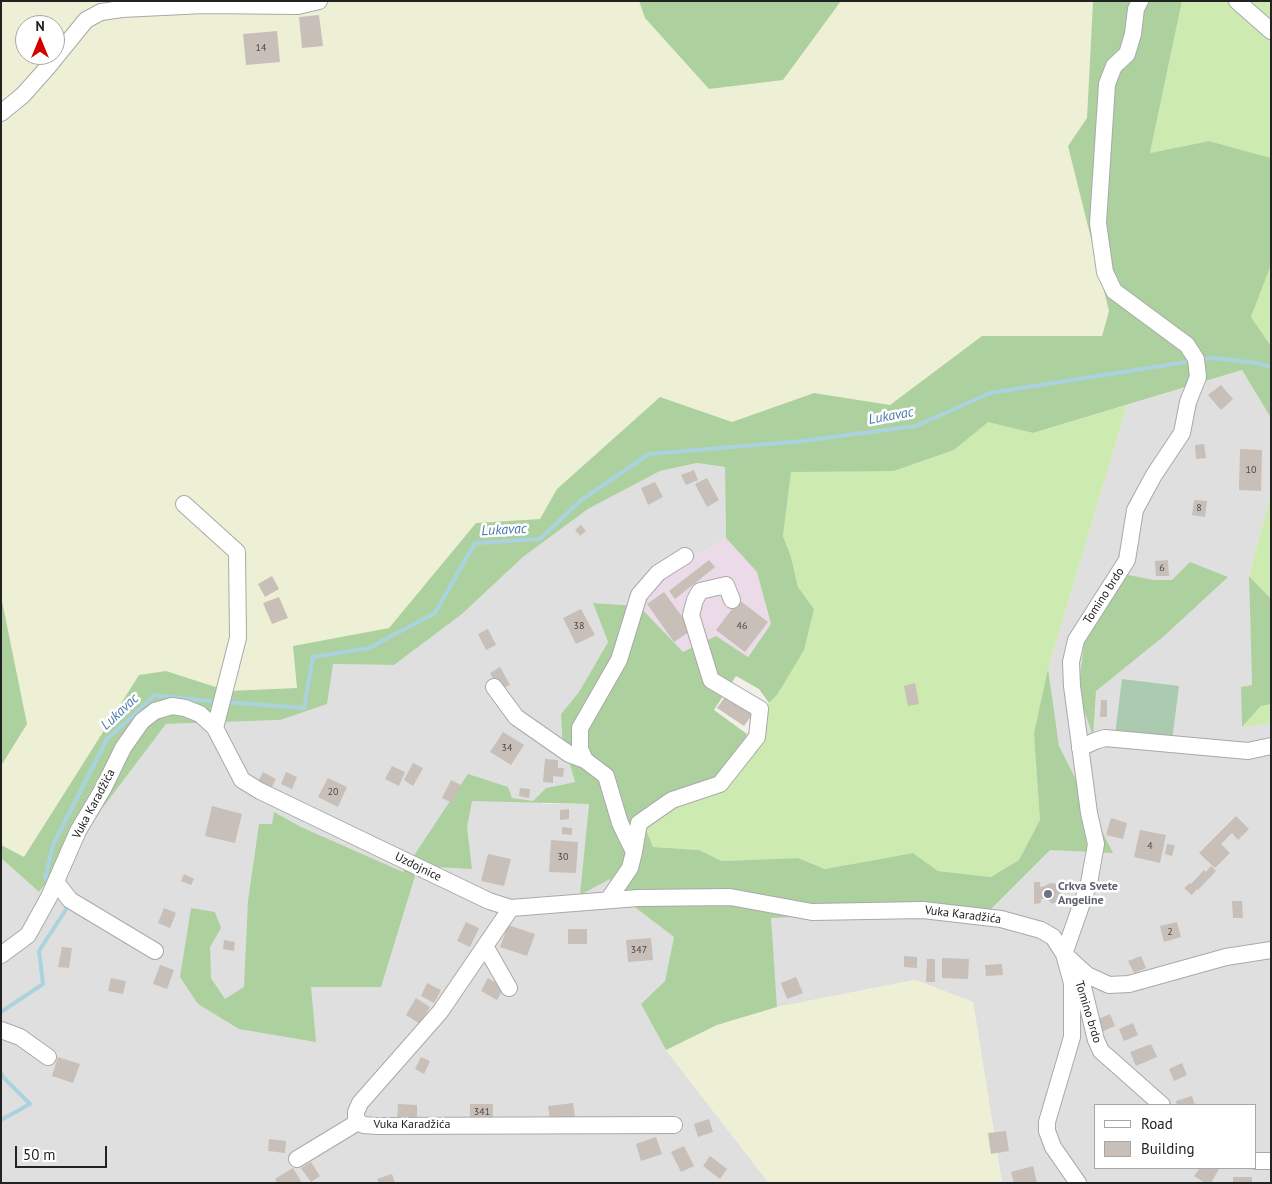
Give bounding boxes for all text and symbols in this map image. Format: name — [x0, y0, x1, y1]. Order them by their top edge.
north arrow — [15, 15, 65, 65]
text: N — [35, 17, 45, 35]
house number: 14 — [256, 42, 266, 54]
water label: Lukavac — [867, 404, 915, 428]
house number: 10 — [1246, 464, 1256, 476]
house number: 8 — [1196, 502, 1202, 514]
water label: Lukavac — [481, 520, 527, 540]
house number: 6 — [1159, 562, 1165, 574]
street label: Tomino brdo — [1080, 565, 1128, 627]
house number: 38 — [574, 620, 584, 632]
house number: 46 — [737, 620, 747, 632]
water label: Lukavac — [98, 690, 142, 734]
house number: 34 — [502, 742, 512, 754]
street label: Vuka Karadžića — [70, 767, 118, 841]
house number: 20 — [328, 786, 338, 798]
house number: 4 — [1147, 840, 1153, 852]
street label: Uzdojnice — [392, 850, 444, 884]
house number: 30 — [558, 851, 568, 863]
place label: Crkva Svete Angeline — [1058, 880, 1118, 908]
marker: Crkva Svete Angeline — [1042, 888, 1054, 900]
street label: Vuka Karadžića — [924, 903, 1002, 927]
house number: 2 — [1167, 926, 1173, 938]
house number: 347 — [631, 944, 647, 956]
street label: Tomino brdo — [1072, 979, 1104, 1045]
legend — [1094, 1104, 1257, 1169]
house number: 341 — [474, 1106, 490, 1118]
text: Road — [1141, 1114, 1173, 1133]
street label: Vuka Karadžića — [374, 1118, 450, 1132]
scale bar — [18, 1136, 110, 1168]
text: Building — [1141, 1139, 1195, 1158]
text: 50 m — [23, 1145, 56, 1164]

